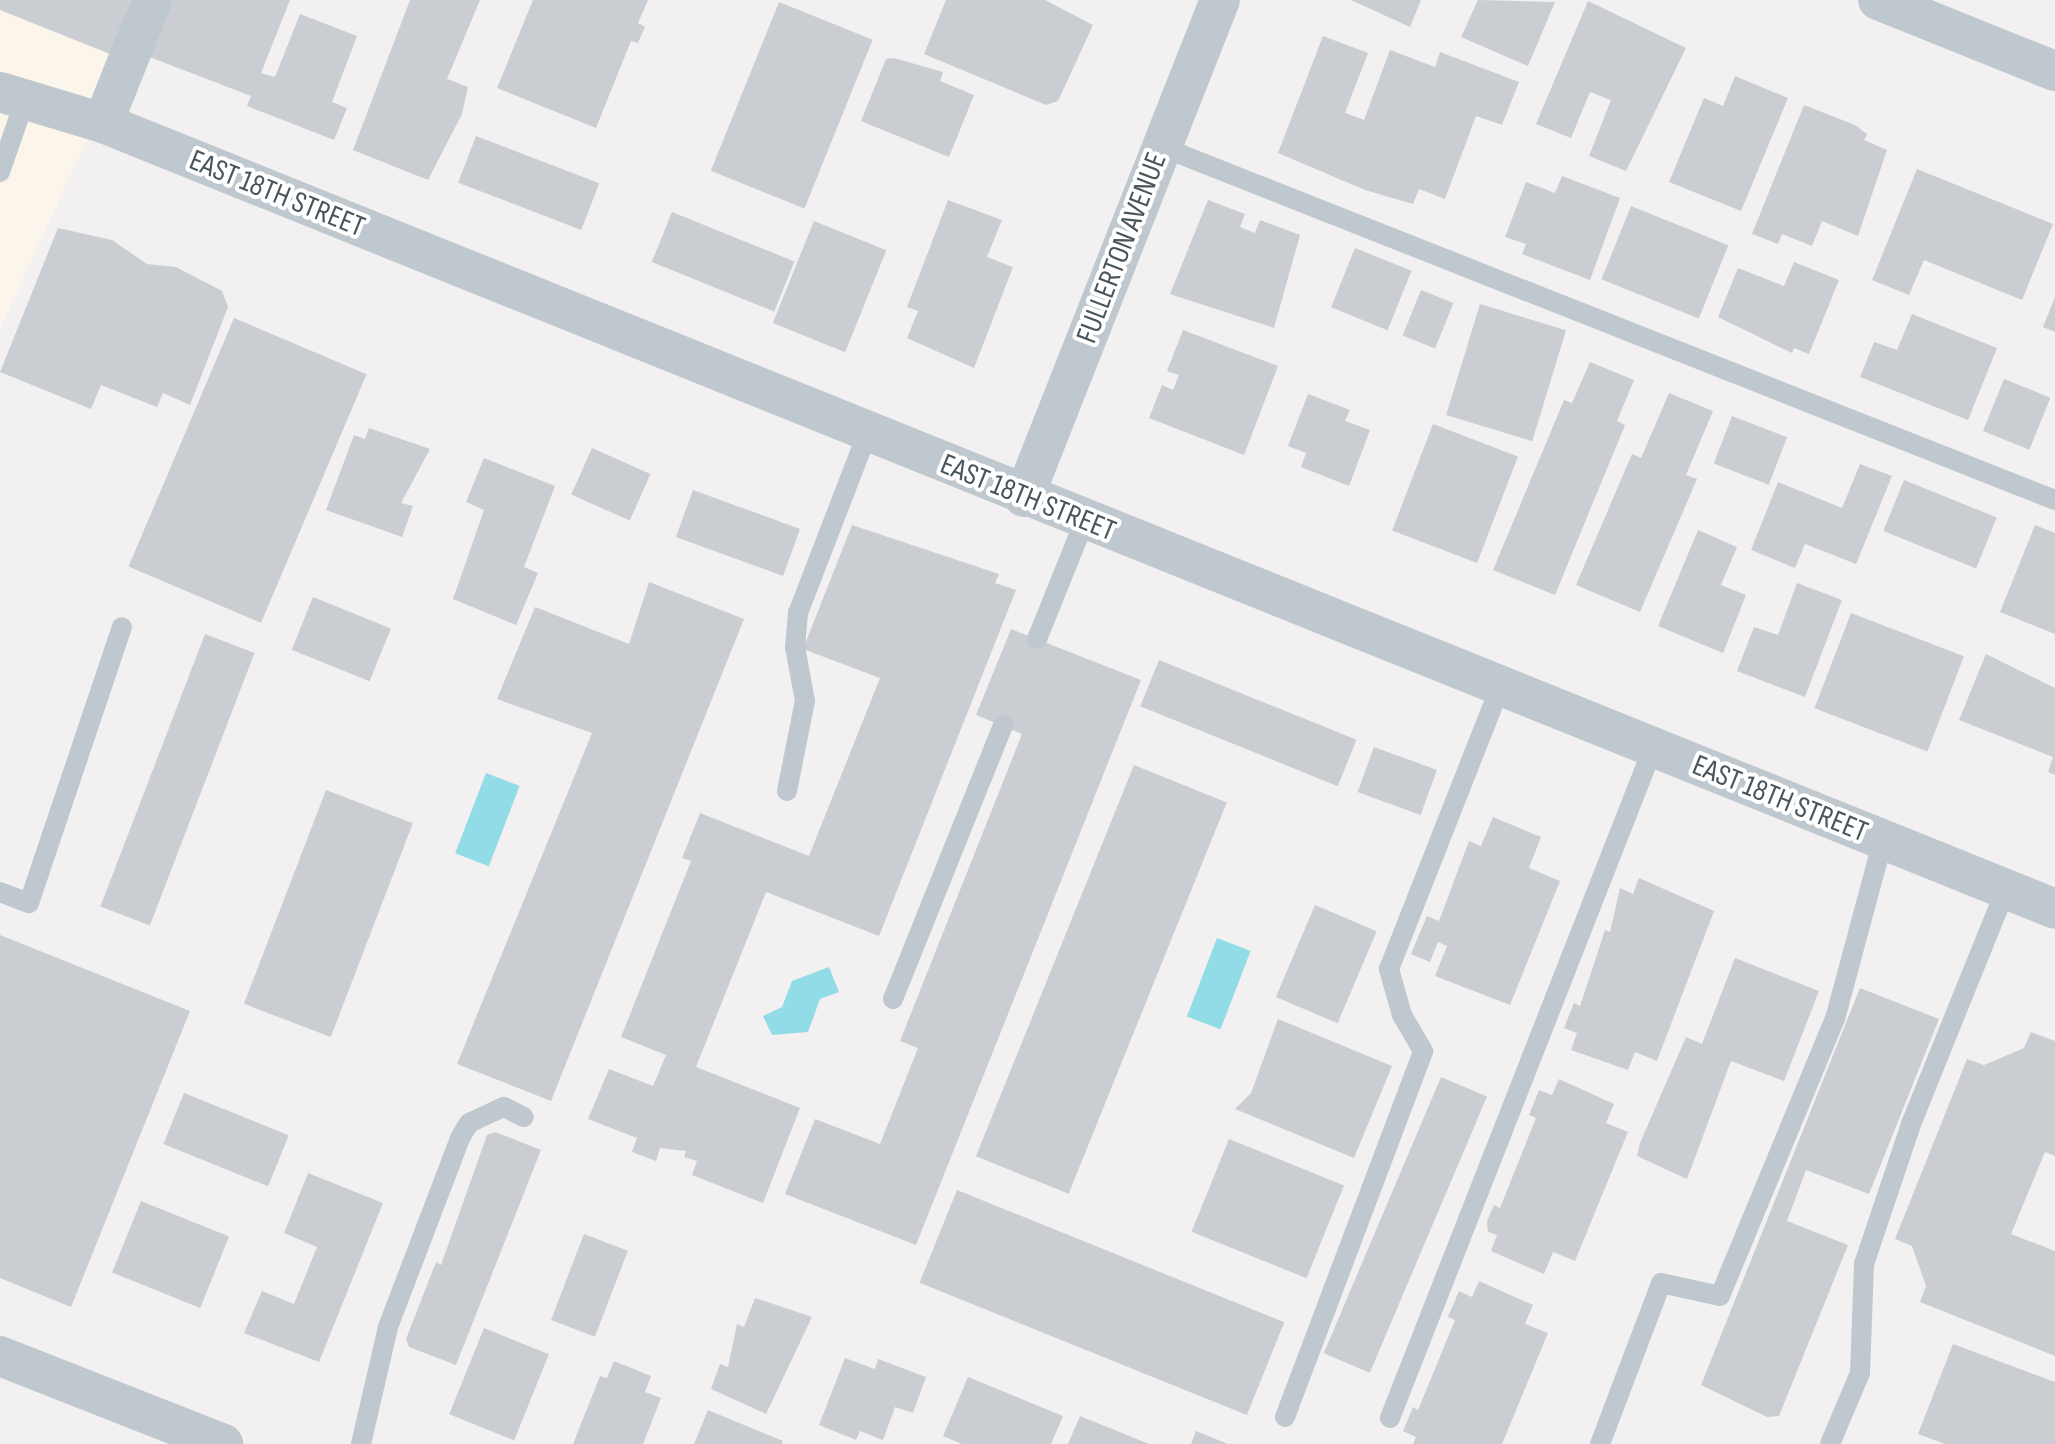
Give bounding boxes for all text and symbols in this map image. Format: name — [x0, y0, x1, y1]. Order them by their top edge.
street label: EAST 18TH STREET — [184, 142, 370, 246]
street label: FULLERTON AVENUE — [1069, 148, 1175, 348]
street label: EAST 18TH STREET — [935, 446, 1121, 550]
street label: EAST 18TH STREET — [1687, 747, 1873, 851]

